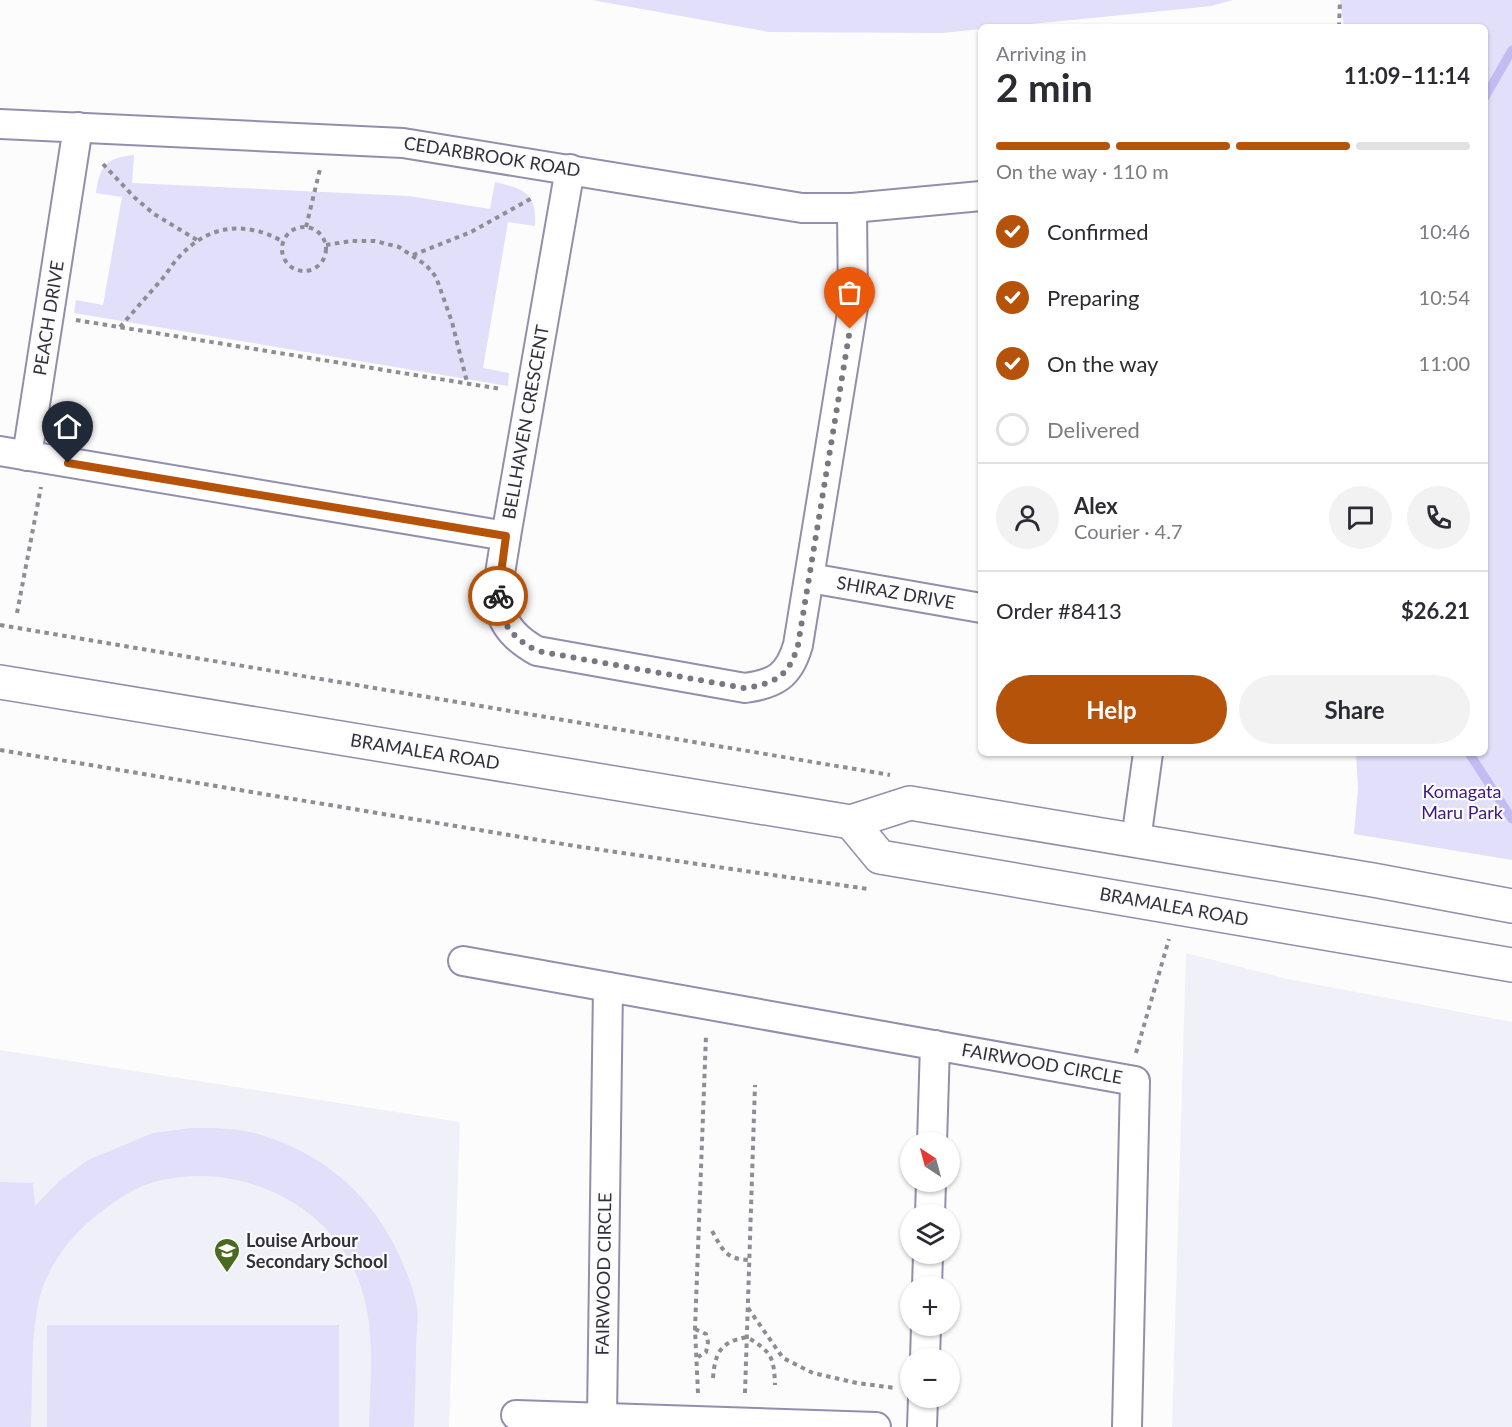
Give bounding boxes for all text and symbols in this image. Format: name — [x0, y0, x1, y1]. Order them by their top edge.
text: Arriving in — [996, 41, 1087, 65]
text: 11:09–11:14 — [1344, 62, 1470, 89]
text: 2 min — [996, 64, 1093, 110]
street label: CEDARBROOK ROAD — [402, 131, 582, 181]
text: On the way · 110 m — [996, 159, 1169, 183]
icon: check — [996, 215, 1029, 248]
text: Confirmed — [1047, 218, 1149, 245]
text: 10:46 — [1419, 219, 1470, 243]
street label: PEACH DRIVE — [28, 259, 68, 377]
pin — [824, 267, 875, 329]
icon: bag — [833, 276, 866, 309]
icon: check — [996, 281, 1029, 314]
text: Preparing — [1047, 284, 1139, 311]
text: 10:54 — [1419, 285, 1470, 309]
street label: BELLHAVEN CRESCENT — [497, 323, 553, 521]
icon: check — [996, 347, 1029, 380]
text: On the way — [1047, 350, 1158, 377]
text: 11:00 — [1419, 351, 1470, 375]
pin — [42, 401, 93, 463]
icon: home — [51, 410, 84, 443]
text: Delivered — [1047, 416, 1140, 443]
button: person — [996, 486, 1059, 549]
button: chat — [1329, 486, 1392, 549]
button: phone — [1407, 486, 1470, 549]
text: Alex — [1074, 492, 1118, 519]
text: Courier · 4.7 — [1074, 519, 1183, 543]
courier — [468, 566, 528, 626]
street label: SHIRAZ DRIVE — [835, 571, 957, 613]
icon: bike — [482, 580, 515, 613]
text: Order #8413 — [996, 597, 1122, 624]
text: $26.21 — [1401, 597, 1470, 624]
button: Help — [996, 675, 1227, 744]
button: Share — [1239, 675, 1470, 744]
street label: BRAMALEA ROAD — [349, 728, 501, 774]
park label: Komagata Maru Park — [1421, 780, 1504, 823]
street label: BRAMALEA ROAD — [1098, 882, 1250, 930]
street label: FAIRWOOD CIRCLE — [960, 1038, 1124, 1088]
north arrow — [900, 1132, 960, 1192]
map controls — [900, 1132, 960, 1408]
street label: FAIRWOOD CIRCLE — [591, 1192, 615, 1356]
button: layers — [900, 1204, 960, 1264]
place label: Louise Arbour Secondary School — [246, 1229, 388, 1272]
school or university icon: Louise Arbour Secondary School — [212, 1236, 242, 1274]
button: + — [900, 1276, 960, 1336]
button: − — [900, 1348, 960, 1408]

